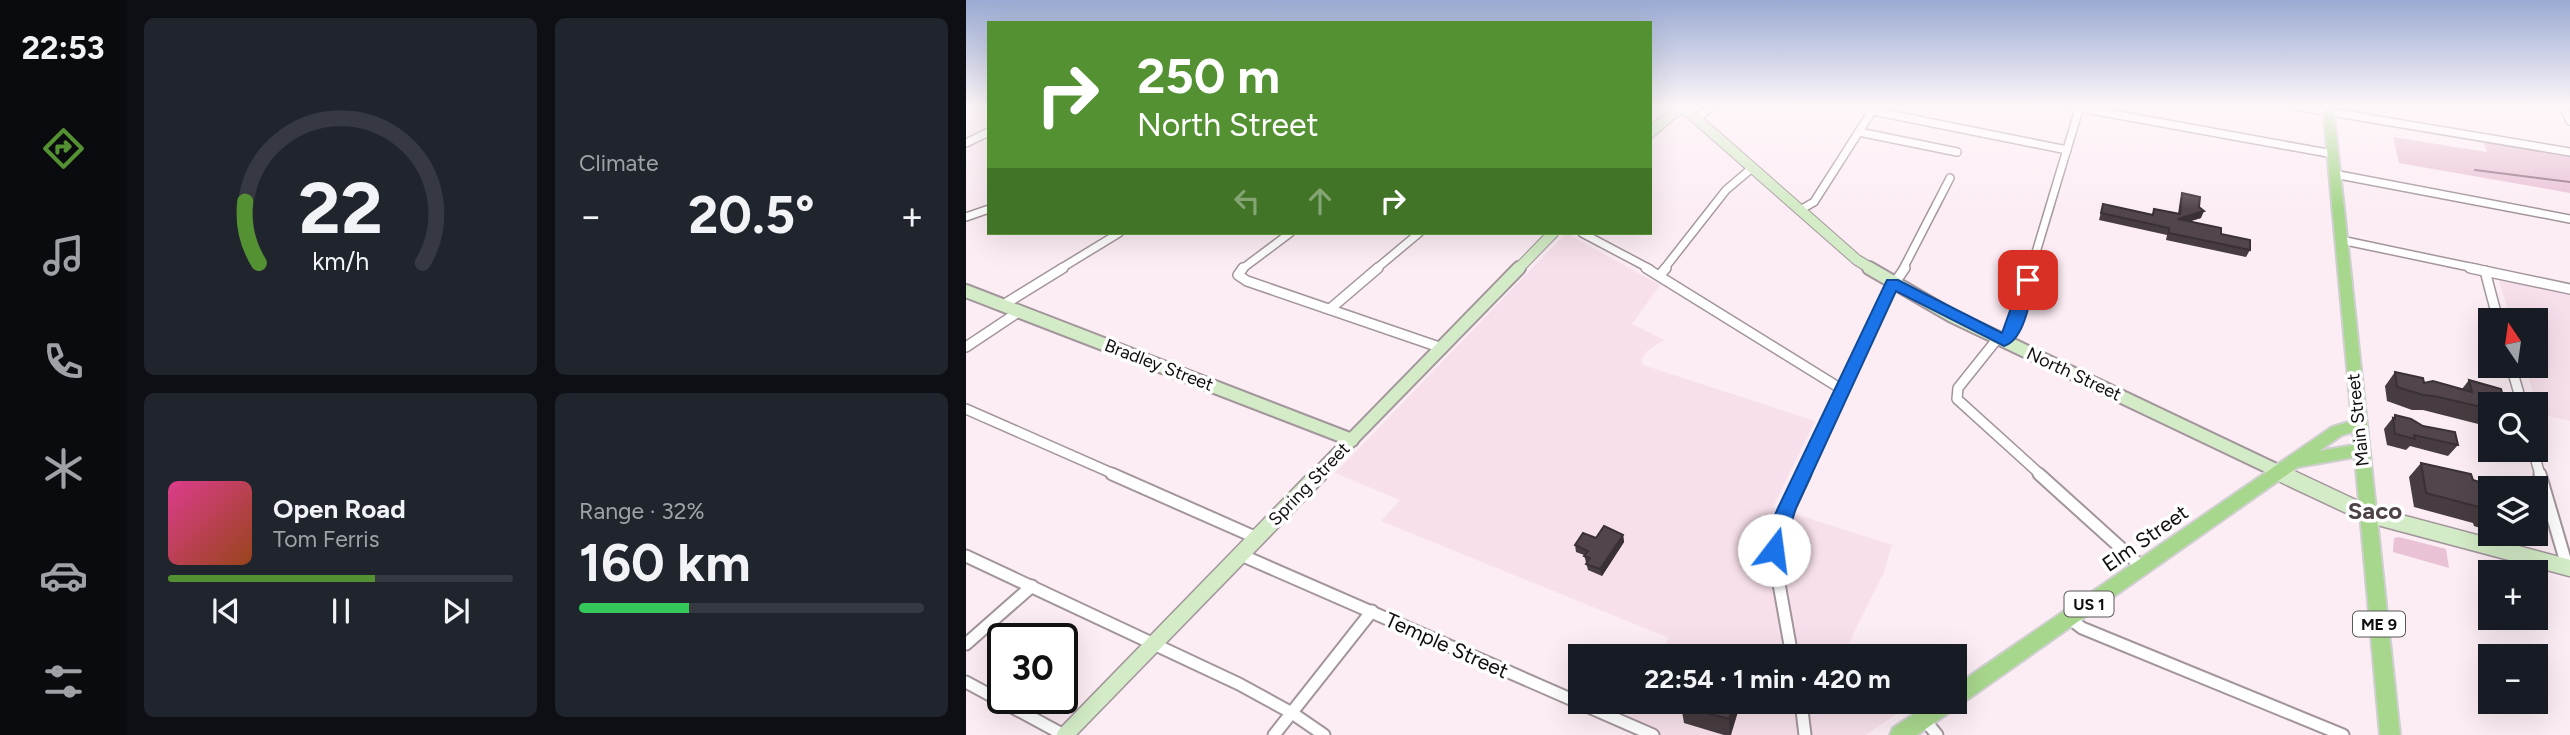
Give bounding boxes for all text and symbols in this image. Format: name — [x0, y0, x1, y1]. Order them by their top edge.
text: 22:53 — [21, 29, 105, 67]
text: 250 m — [1137, 46, 1280, 105]
icon: right — [1022, 49, 1113, 140]
text: North Street — [1137, 106, 1319, 144]
icon: directions — [39, 124, 88, 173]
text: Climate — [579, 149, 658, 177]
text: 22 — [298, 164, 383, 251]
icon: left — [1228, 182, 1266, 220]
icon: ahead — [1301, 182, 1339, 220]
icon: right — [1374, 182, 1412, 220]
text: 20.5° — [688, 184, 815, 246]
text: − — [579, 193, 603, 239]
text: + — [900, 193, 924, 239]
icon: music — [39, 231, 88, 280]
text: km/h — [312, 245, 369, 275]
pin — [1998, 250, 2058, 310]
icon: arrive — [2009, 261, 2047, 299]
north arrow — [2478, 308, 2548, 378]
map controls — [2478, 308, 2548, 714]
street label: Bradley Street — [1102, 334, 1217, 396]
icon: phone — [39, 337, 88, 386]
street label: North Street — [2023, 342, 2125, 406]
street label: Main Street — [2342, 372, 2374, 468]
button: search — [2478, 392, 2548, 462]
street label: Spring Street — [1264, 438, 1354, 530]
icon: climate — [39, 444, 88, 493]
button: layers — [2478, 476, 2548, 546]
text: Open Road — [273, 493, 406, 525]
district label: Saco — [2348, 496, 2402, 525]
text: Range · 32% — [579, 497, 705, 525]
street label: Elm Street — [2097, 499, 2193, 577]
position arrow — [1737, 513, 1811, 587]
text: Tom Ferris — [273, 525, 379, 553]
text: 160 km — [579, 532, 751, 594]
icon: car — [39, 551, 88, 600]
button: + — [2478, 560, 2548, 630]
icon: previous — [207, 592, 245, 630]
icon: pause — [322, 592, 360, 630]
icon: next — [437, 592, 475, 630]
road number: US 1 — [2064, 592, 2114, 617]
street label: Temple Street — [1382, 607, 1512, 683]
road number: ME 9 — [2353, 611, 2405, 636]
speed limit sign: 30 — [987, 623, 1078, 714]
button: − — [2478, 644, 2548, 714]
icon: filters — [39, 657, 88, 706]
text: 22:54 · 1 min · 420 m — [1644, 663, 1891, 695]

